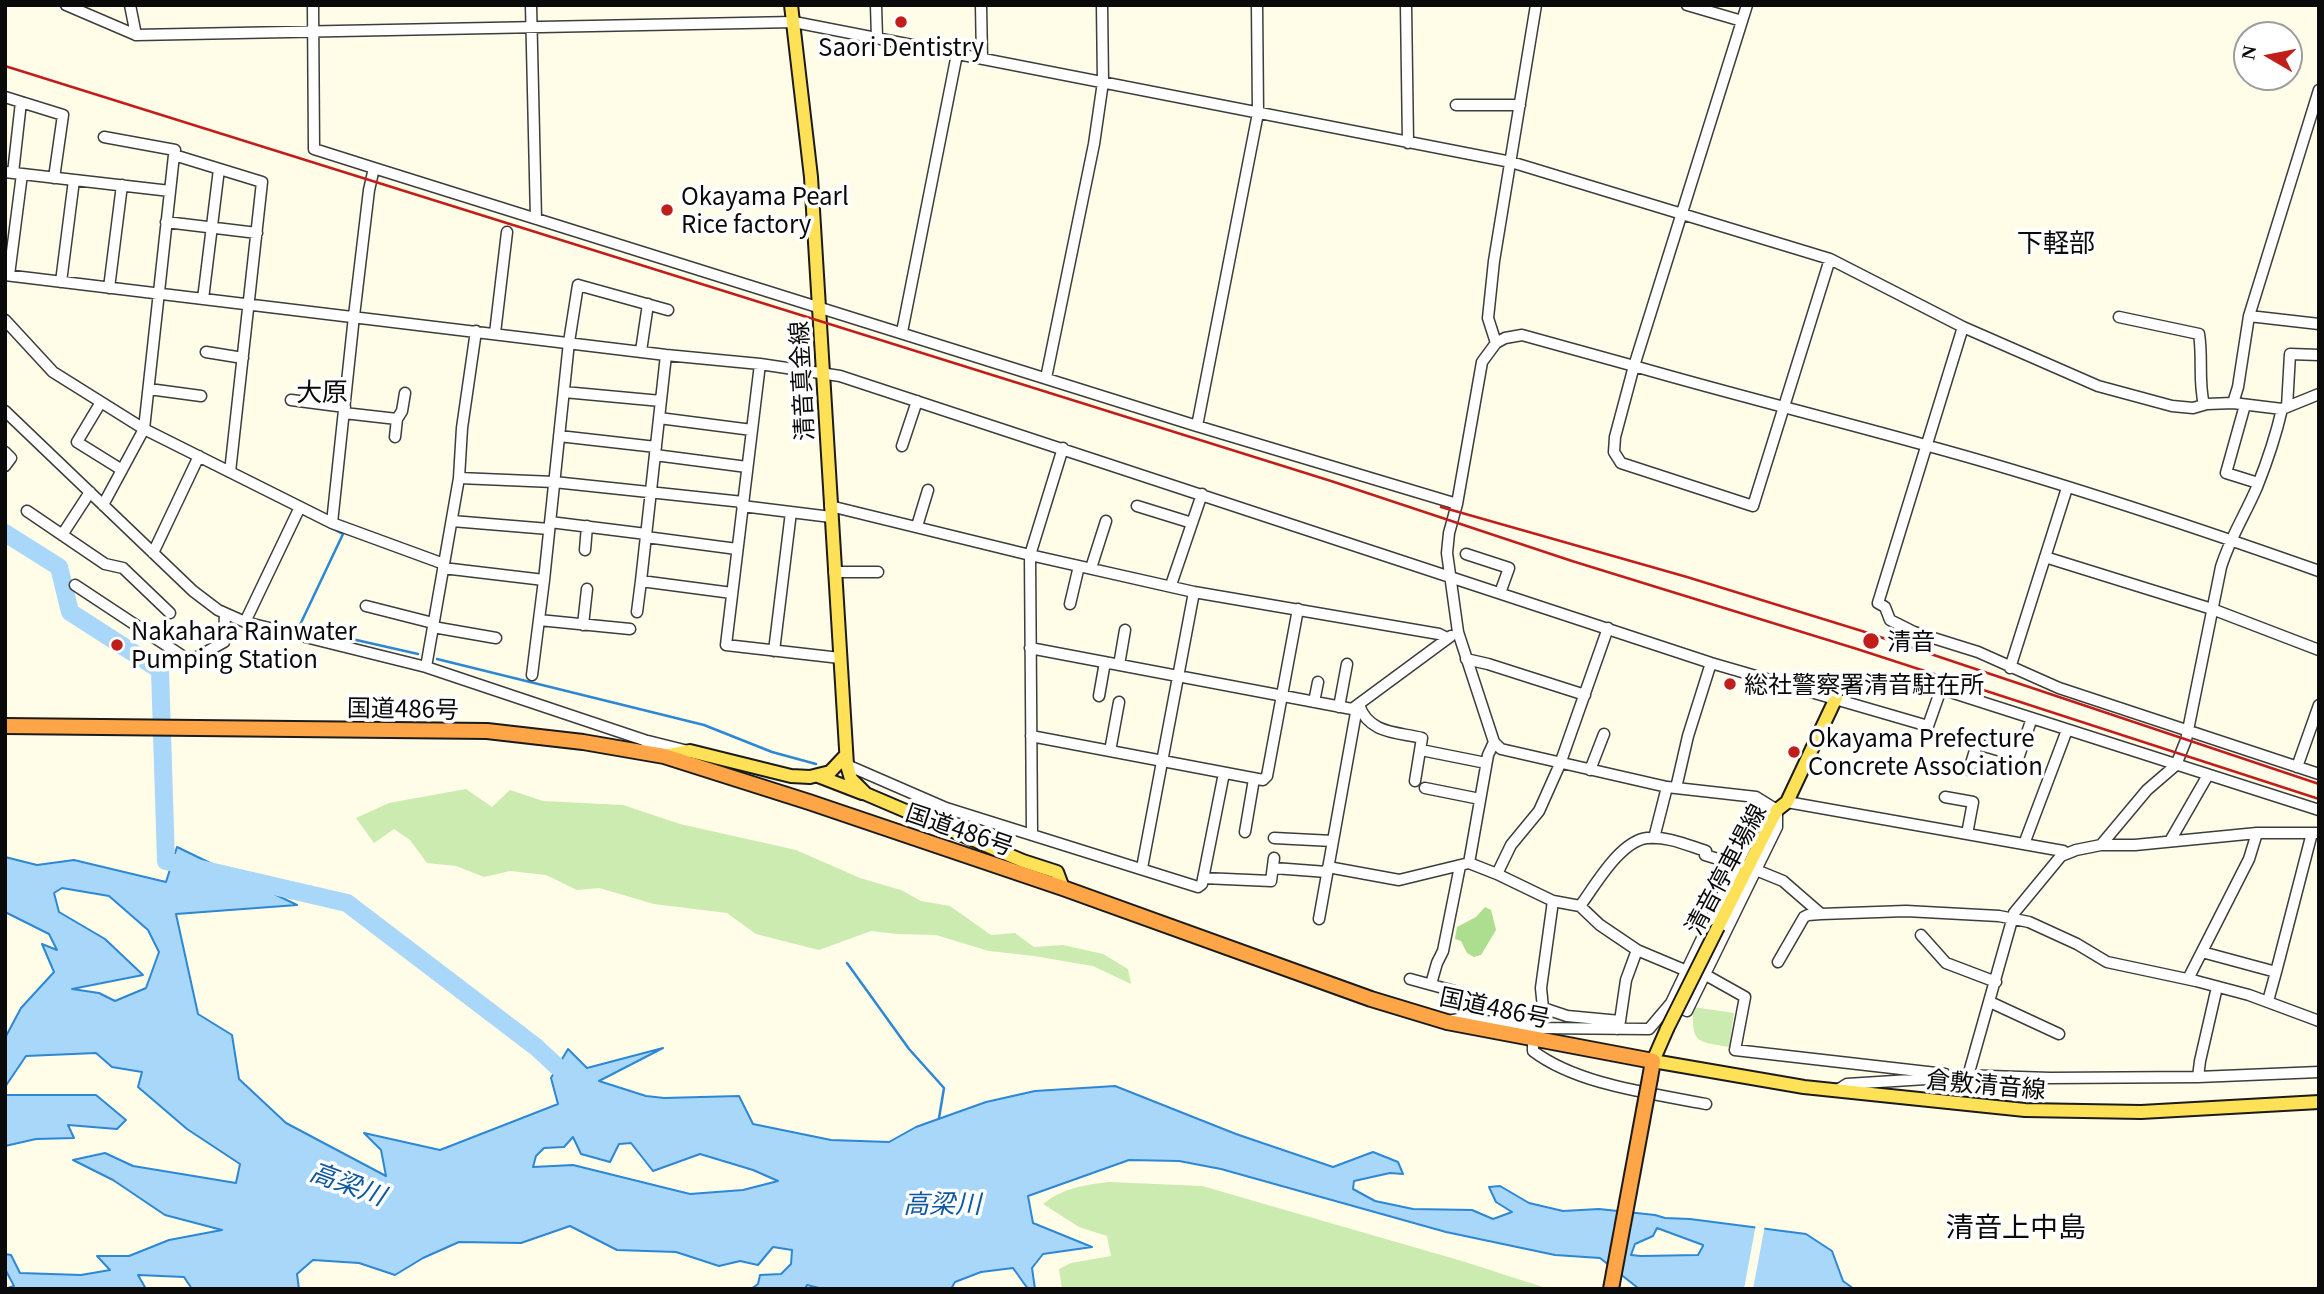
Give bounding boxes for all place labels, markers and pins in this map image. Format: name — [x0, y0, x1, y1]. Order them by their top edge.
marker: Saori Dentistry — [893, 14, 909, 30]
place label: Saori Dentistry — [818, 33, 984, 61]
place label: Okayama Pearl Rice factory — [681, 182, 849, 238]
marker: Okayama Pearl Rice factory — [659, 202, 675, 218]
place label: Nakahara Rainwater Pumping Station — [131, 617, 357, 673]
place label: 清音 — [1887, 627, 1935, 655]
marker: 清音 — [1861, 631, 1881, 651]
marker: Nakahara Rainwater Pumping Station — [109, 637, 125, 653]
place label: 総社警察署清音駐在所 — [1744, 670, 1984, 698]
marker: 総社警察署清音駐在所 — [1722, 676, 1738, 692]
place label: Okayama Prefecture Concrete Association — [1808, 724, 2043, 780]
marker: Okayama Prefecture Concrete Association — [1786, 744, 1802, 760]

